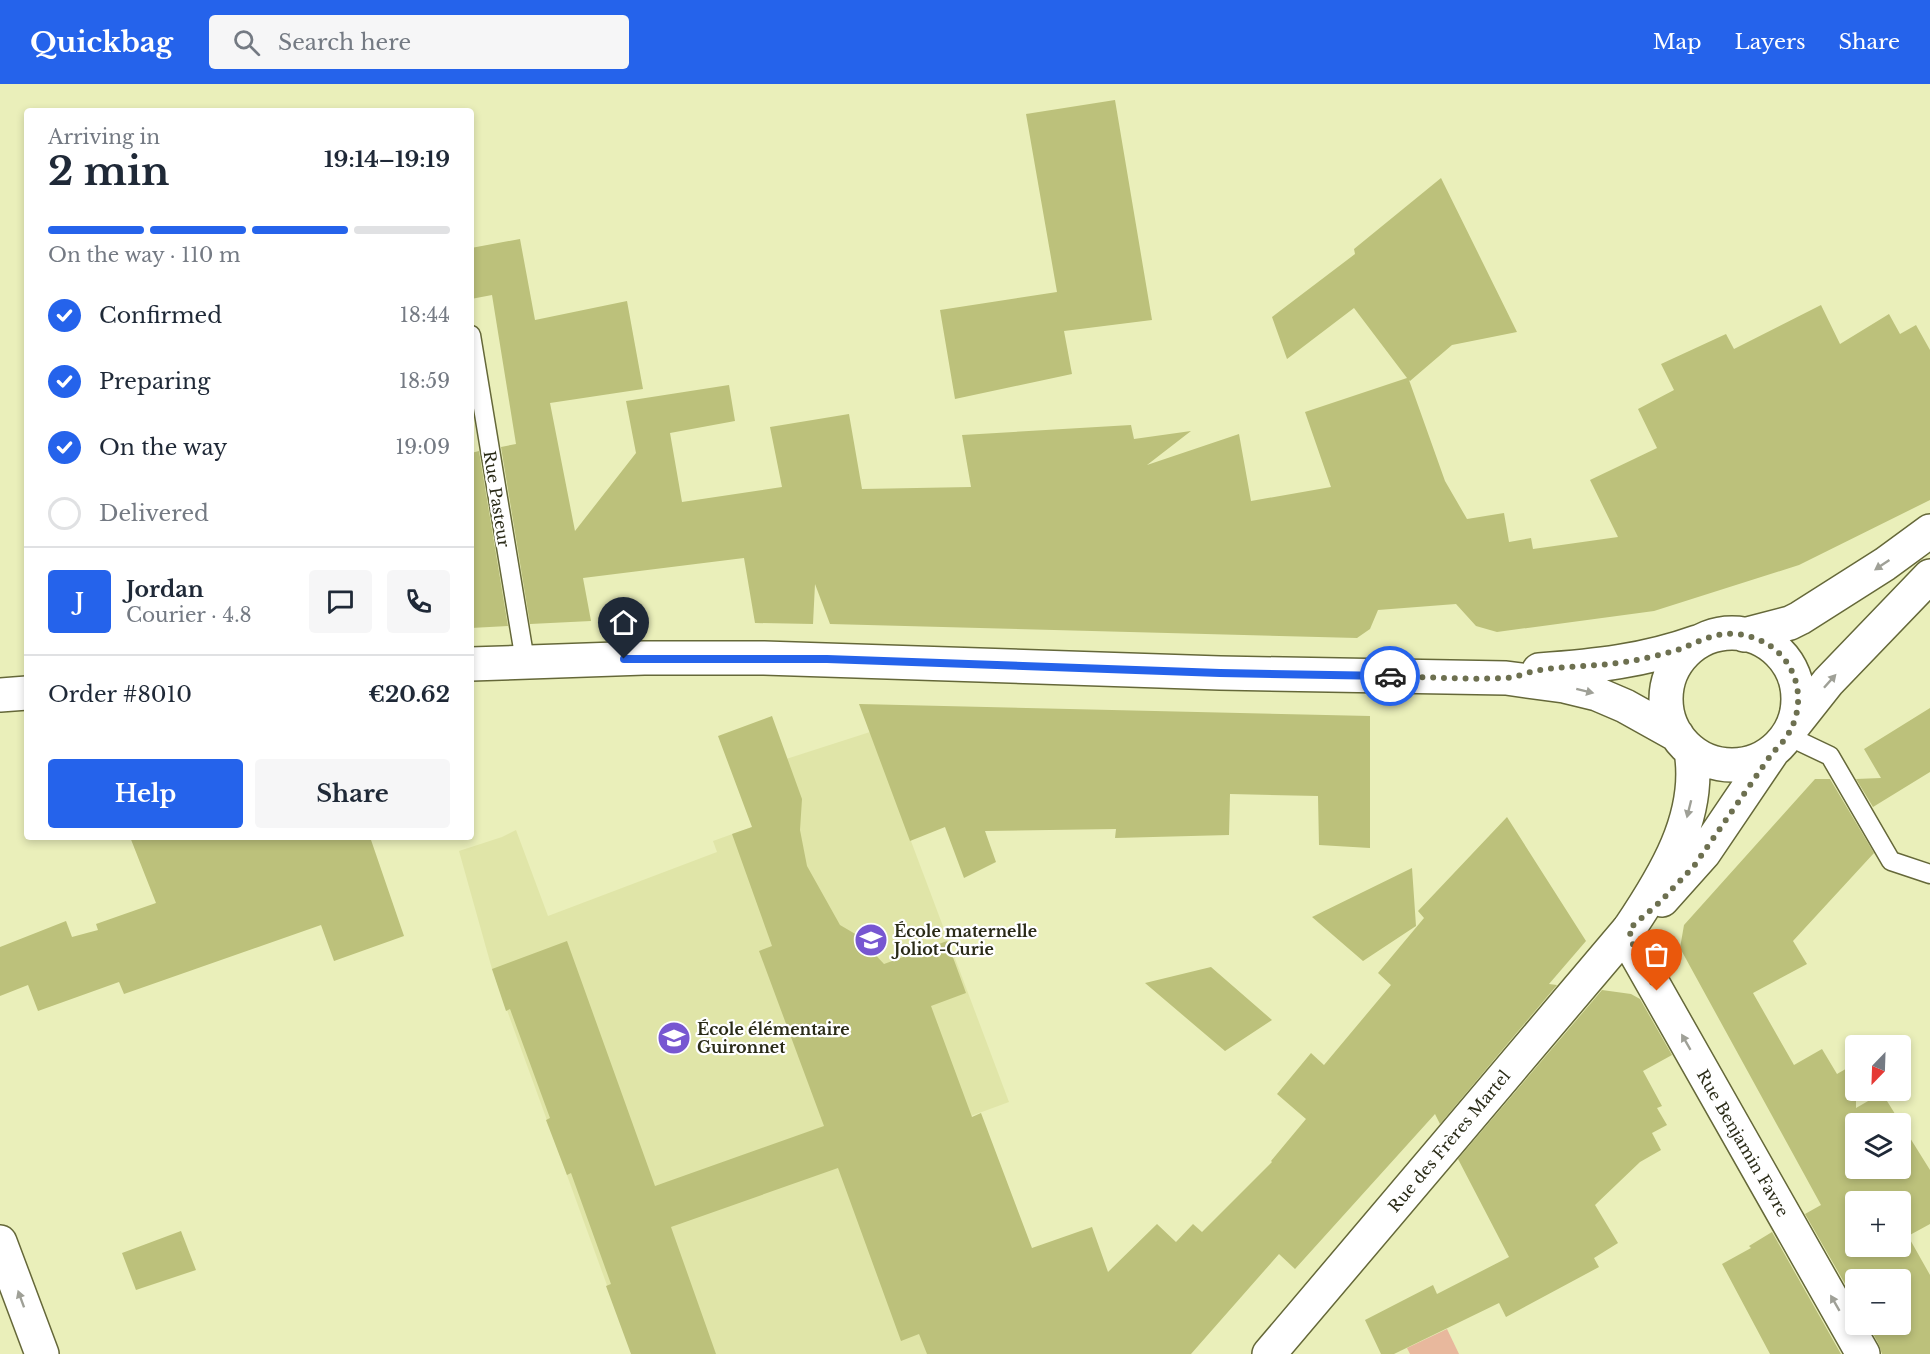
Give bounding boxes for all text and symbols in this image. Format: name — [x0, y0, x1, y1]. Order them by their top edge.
search box — [209, 15, 629, 69]
text: Quickbag — [30, 25, 173, 60]
icon: search — [230, 26, 263, 59]
text: Search here — [278, 29, 411, 56]
text: Map — [1653, 29, 1702, 55]
text: Layers — [1735, 29, 1806, 55]
text: Share — [1839, 29, 1900, 55]
text: Arriving in — [48, 125, 160, 149]
text: 19:14–19:19 — [324, 146, 450, 173]
text: 2 min — [48, 147, 169, 196]
text: On the way · 110 m — [48, 243, 241, 267]
icon: check — [48, 299, 81, 332]
text: Confirmed — [99, 302, 222, 329]
text: 18:44 — [400, 303, 450, 327]
icon: check — [48, 365, 81, 398]
text: Preparing — [99, 368, 210, 395]
text: 18:59 — [399, 369, 450, 393]
icon: check — [48, 431, 81, 464]
text: On the way — [99, 434, 227, 461]
text: 19:09 — [395, 435, 450, 459]
street label: Rue Pasteur — [479, 449, 515, 549]
text: Delivered — [99, 500, 209, 527]
one-way arrow — [1875, 559, 1891, 571]
button: chat — [309, 570, 372, 633]
button: phone — [387, 570, 450, 633]
text: Jordan — [126, 576, 204, 603]
text: J — [75, 588, 84, 615]
pin — [598, 597, 649, 659]
text: Courier · 4.8 — [126, 603, 252, 627]
icon: home — [607, 606, 640, 639]
courier — [1360, 646, 1420, 706]
icon: car — [1374, 660, 1407, 693]
one-way arrow — [1823, 673, 1837, 688]
text: Order #8010 — [48, 681, 192, 708]
text: €20.62 — [368, 681, 450, 708]
one-way arrow — [1575, 687, 1594, 697]
button: Help — [48, 759, 243, 828]
button: Share — [255, 759, 450, 828]
one-way arrow — [1684, 800, 1694, 818]
place label: École maternelle Joliot-Curie — [891, 921, 1037, 959]
school or university icon: École maternelle Joliot-Curie — [853, 922, 889, 958]
pin — [1631, 929, 1682, 991]
icon: bag — [1640, 938, 1673, 971]
place label: École élémentaire Guironnet — [697, 1019, 850, 1057]
school or university icon: École élémentaire Guironnet — [656, 1020, 692, 1056]
one-way arrow — [1681, 1034, 1692, 1050]
north arrow — [1845, 1035, 1911, 1101]
map controls — [1845, 1035, 1911, 1335]
street label: Rue des Frères Martel — [1384, 1066, 1514, 1216]
street label: Rue Benjamin Favre — [1693, 1066, 1793, 1220]
button: layers — [1845, 1113, 1911, 1179]
button: + — [1845, 1191, 1911, 1257]
button: − — [1845, 1269, 1911, 1335]
one-way arrow — [16, 1290, 26, 1308]
one-way arrow — [1829, 1295, 1840, 1311]

